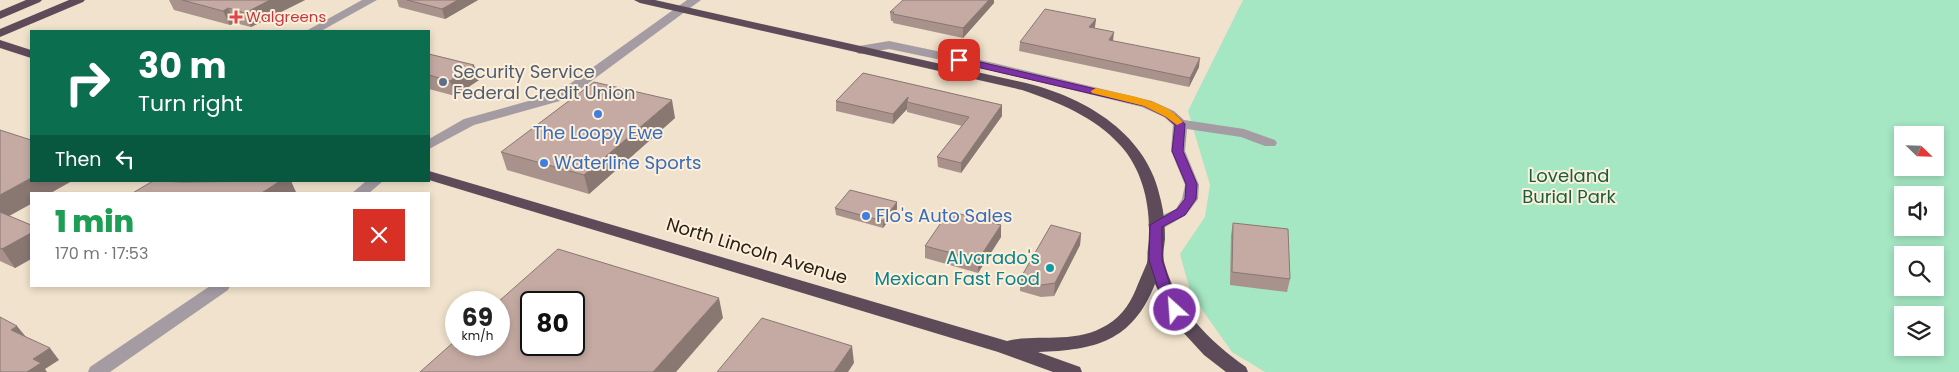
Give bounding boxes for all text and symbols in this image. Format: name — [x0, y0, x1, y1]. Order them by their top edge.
place label: Walgreens — [246, 6, 326, 27]
marker: Walgreens — [230, 11, 242, 23]
pin — [938, 39, 980, 81]
text: 30 m — [138, 41, 226, 90]
icon: arrive — [945, 46, 973, 74]
icon: right — [55, 50, 120, 115]
place label: Security Service Federal Credit Union — [453, 59, 636, 105]
marker: Security Service Federal Credit Union — [437, 76, 449, 88]
text: Turn right — [138, 88, 243, 119]
marker: The Loopy Ewe — [592, 108, 604, 120]
place label: The Loopy Ewe — [533, 120, 663, 145]
north arrow — [1894, 126, 1944, 176]
map controls — [1894, 126, 1944, 356]
icon: left — [111, 145, 139, 173]
text: Then — [55, 146, 101, 173]
place label: Waterline Sports — [554, 150, 701, 175]
marker: Waterline Sports — [538, 157, 550, 169]
park label: Loveland Burial Park — [1522, 163, 1617, 209]
button: sound — [1894, 186, 1944, 236]
text: 1 min — [55, 200, 134, 243]
place label: Flo's Auto Sales — [876, 203, 1012, 228]
button: close — [353, 209, 405, 261]
marker: Flo's Auto Sales — [860, 210, 872, 222]
street label: North Lincoln Avenue — [663, 211, 851, 290]
text: 170 m · 17:53 — [55, 242, 148, 265]
place label: Alvarado's Mexican Fast Food — [875, 245, 1040, 291]
button: search — [1894, 246, 1944, 296]
marker: Alvarado's Mexican Fast Food — [1044, 262, 1056, 274]
position arrow — [1148, 283, 1200, 335]
speed limit sign: 80 — [520, 291, 585, 356]
text: 69 — [462, 300, 493, 335]
button: layers — [1894, 306, 1944, 356]
text: km/h — [462, 327, 493, 344]

